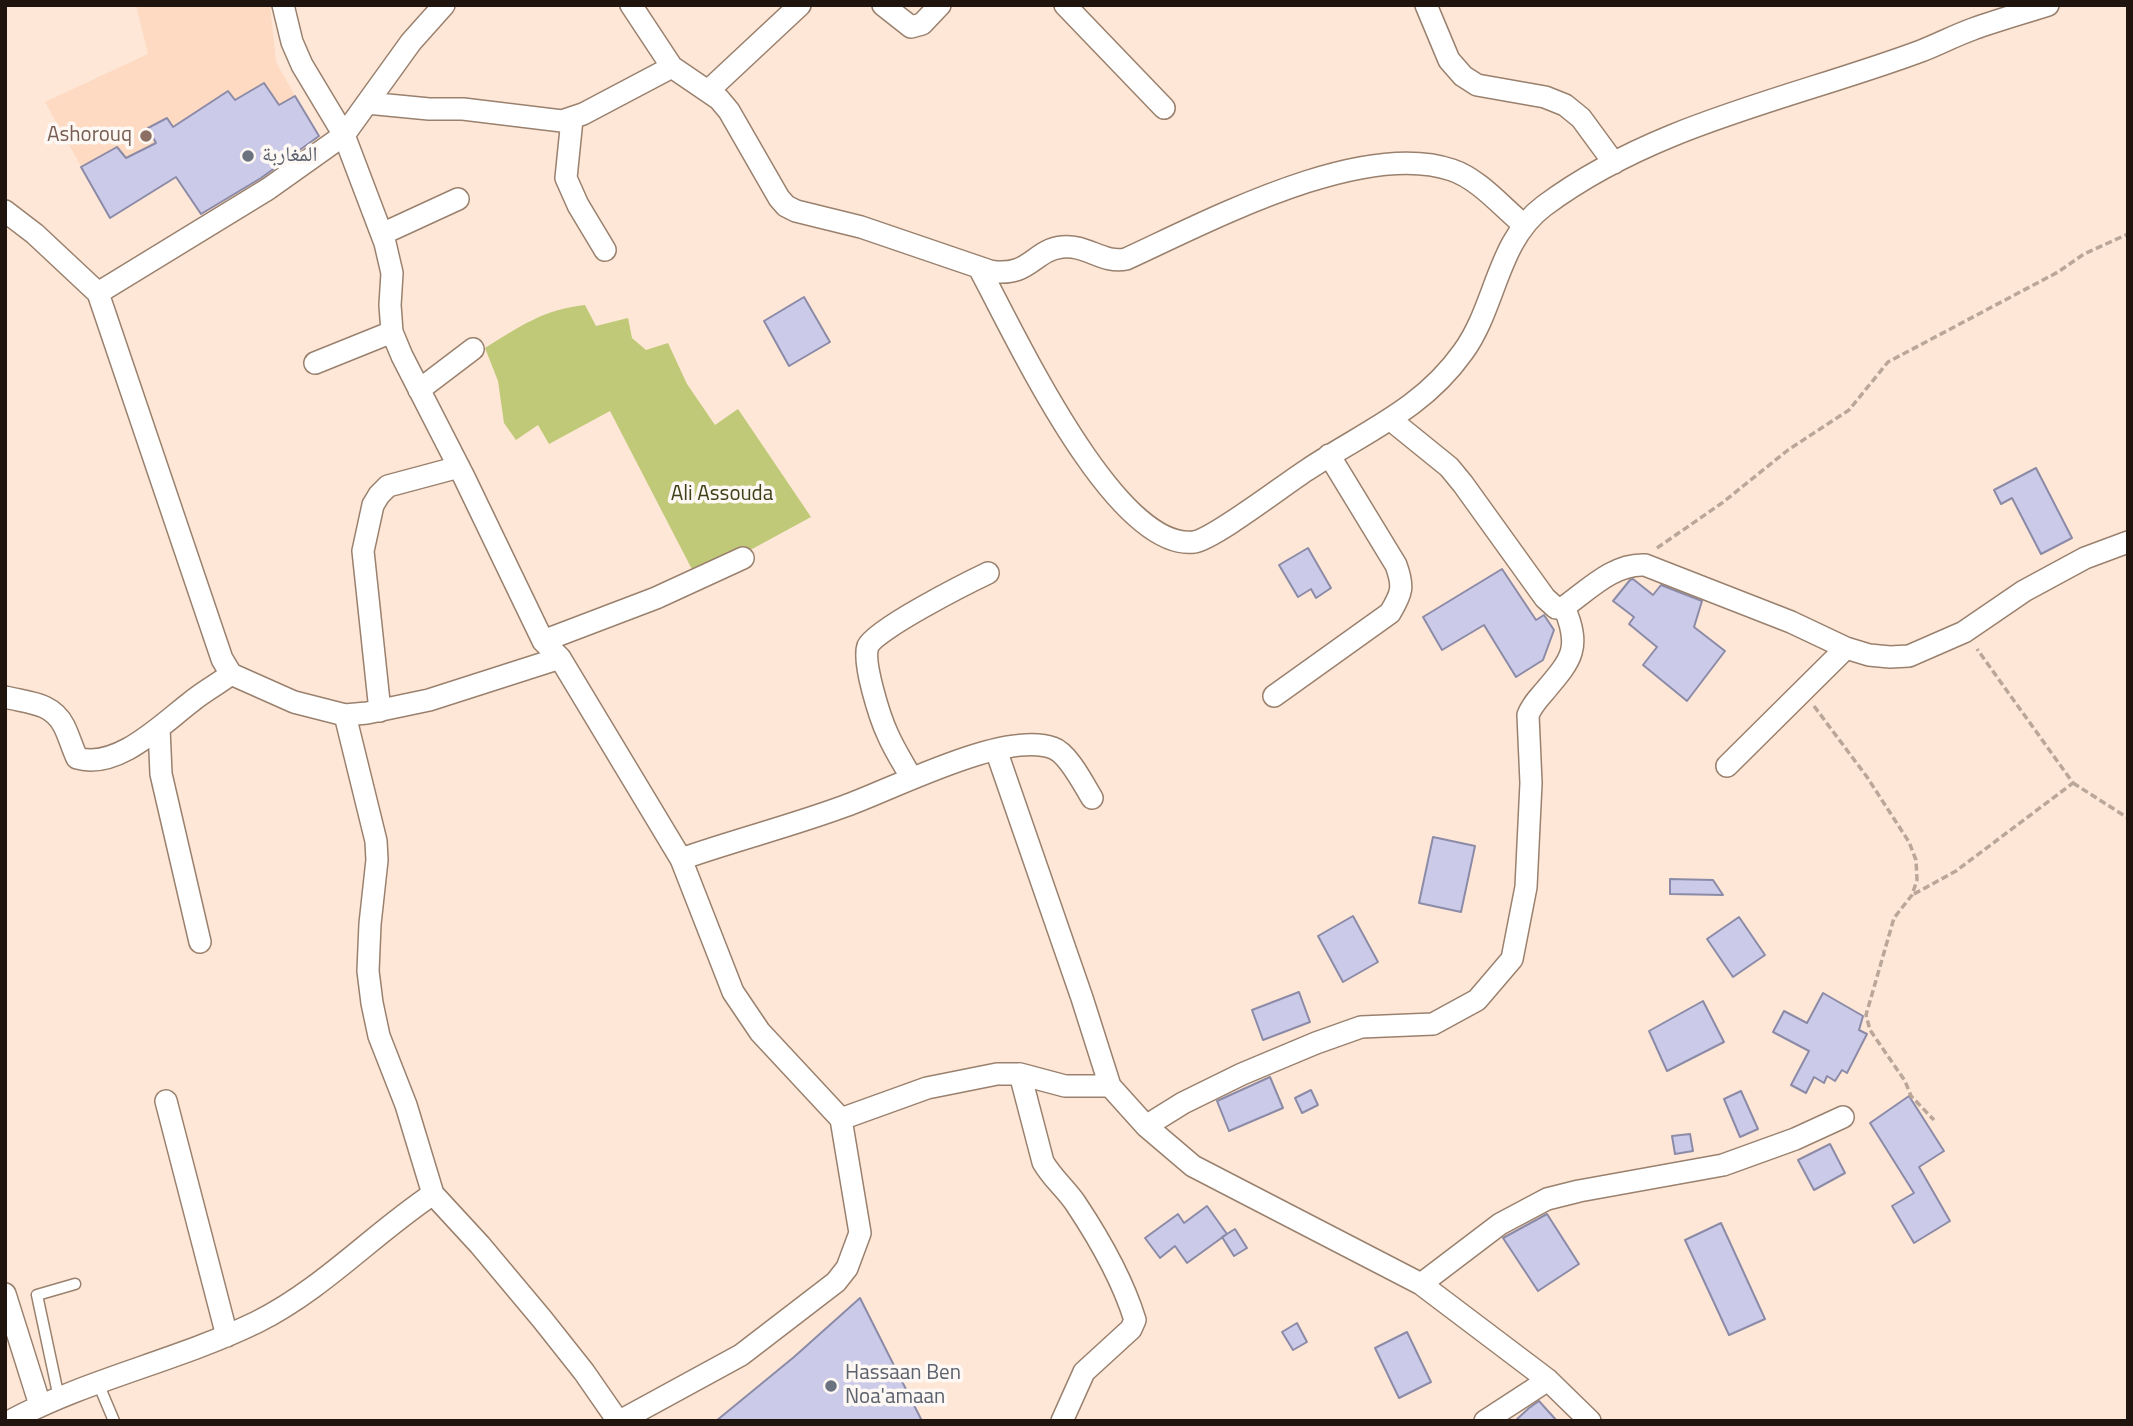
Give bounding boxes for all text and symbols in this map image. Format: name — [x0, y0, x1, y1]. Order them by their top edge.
place label: Ashorouq — [47, 123, 132, 149]
marker: Ashorouq — [138, 128, 154, 144]
place label: المغاربة — [262, 143, 318, 169]
marker: المغاربة — [240, 148, 256, 164]
park label: Ali Assouda — [671, 482, 773, 508]
place label: Hassaan Ben Noa'amaan — [845, 1361, 961, 1411]
marker: Hassaan Ben Noa'amaan — [823, 1378, 839, 1394]

